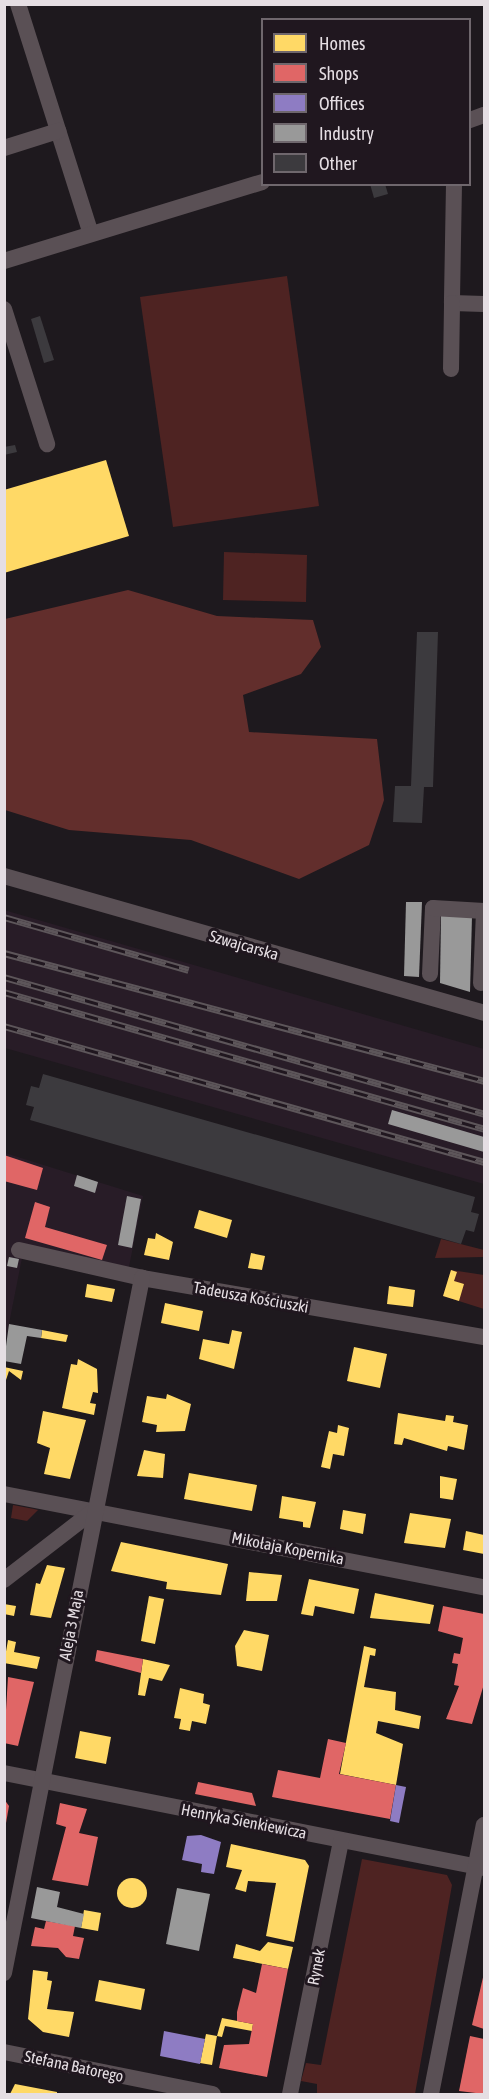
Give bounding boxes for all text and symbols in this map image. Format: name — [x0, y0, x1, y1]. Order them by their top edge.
legend — [261, 18, 471, 186]
text: Homes — [319, 33, 365, 54]
text: Shops — [319, 63, 359, 84]
text: Offices — [319, 93, 365, 114]
text: Industry — [319, 123, 374, 144]
text: Other — [319, 153, 357, 174]
street label: Szwajcarska — [207, 926, 281, 964]
street label: Tadeusza Kościuszki — [192, 1277, 310, 1317]
street label: Mikołaja Kopernika — [230, 1528, 346, 1568]
street label: Aleja 3 Maja — [55, 1588, 87, 1662]
street label: Henryka Sienkiewicza — [180, 1799, 308, 1843]
street label: Rynek — [303, 1947, 329, 1987]
street label: Stefana Batorego — [23, 2046, 125, 2086]

